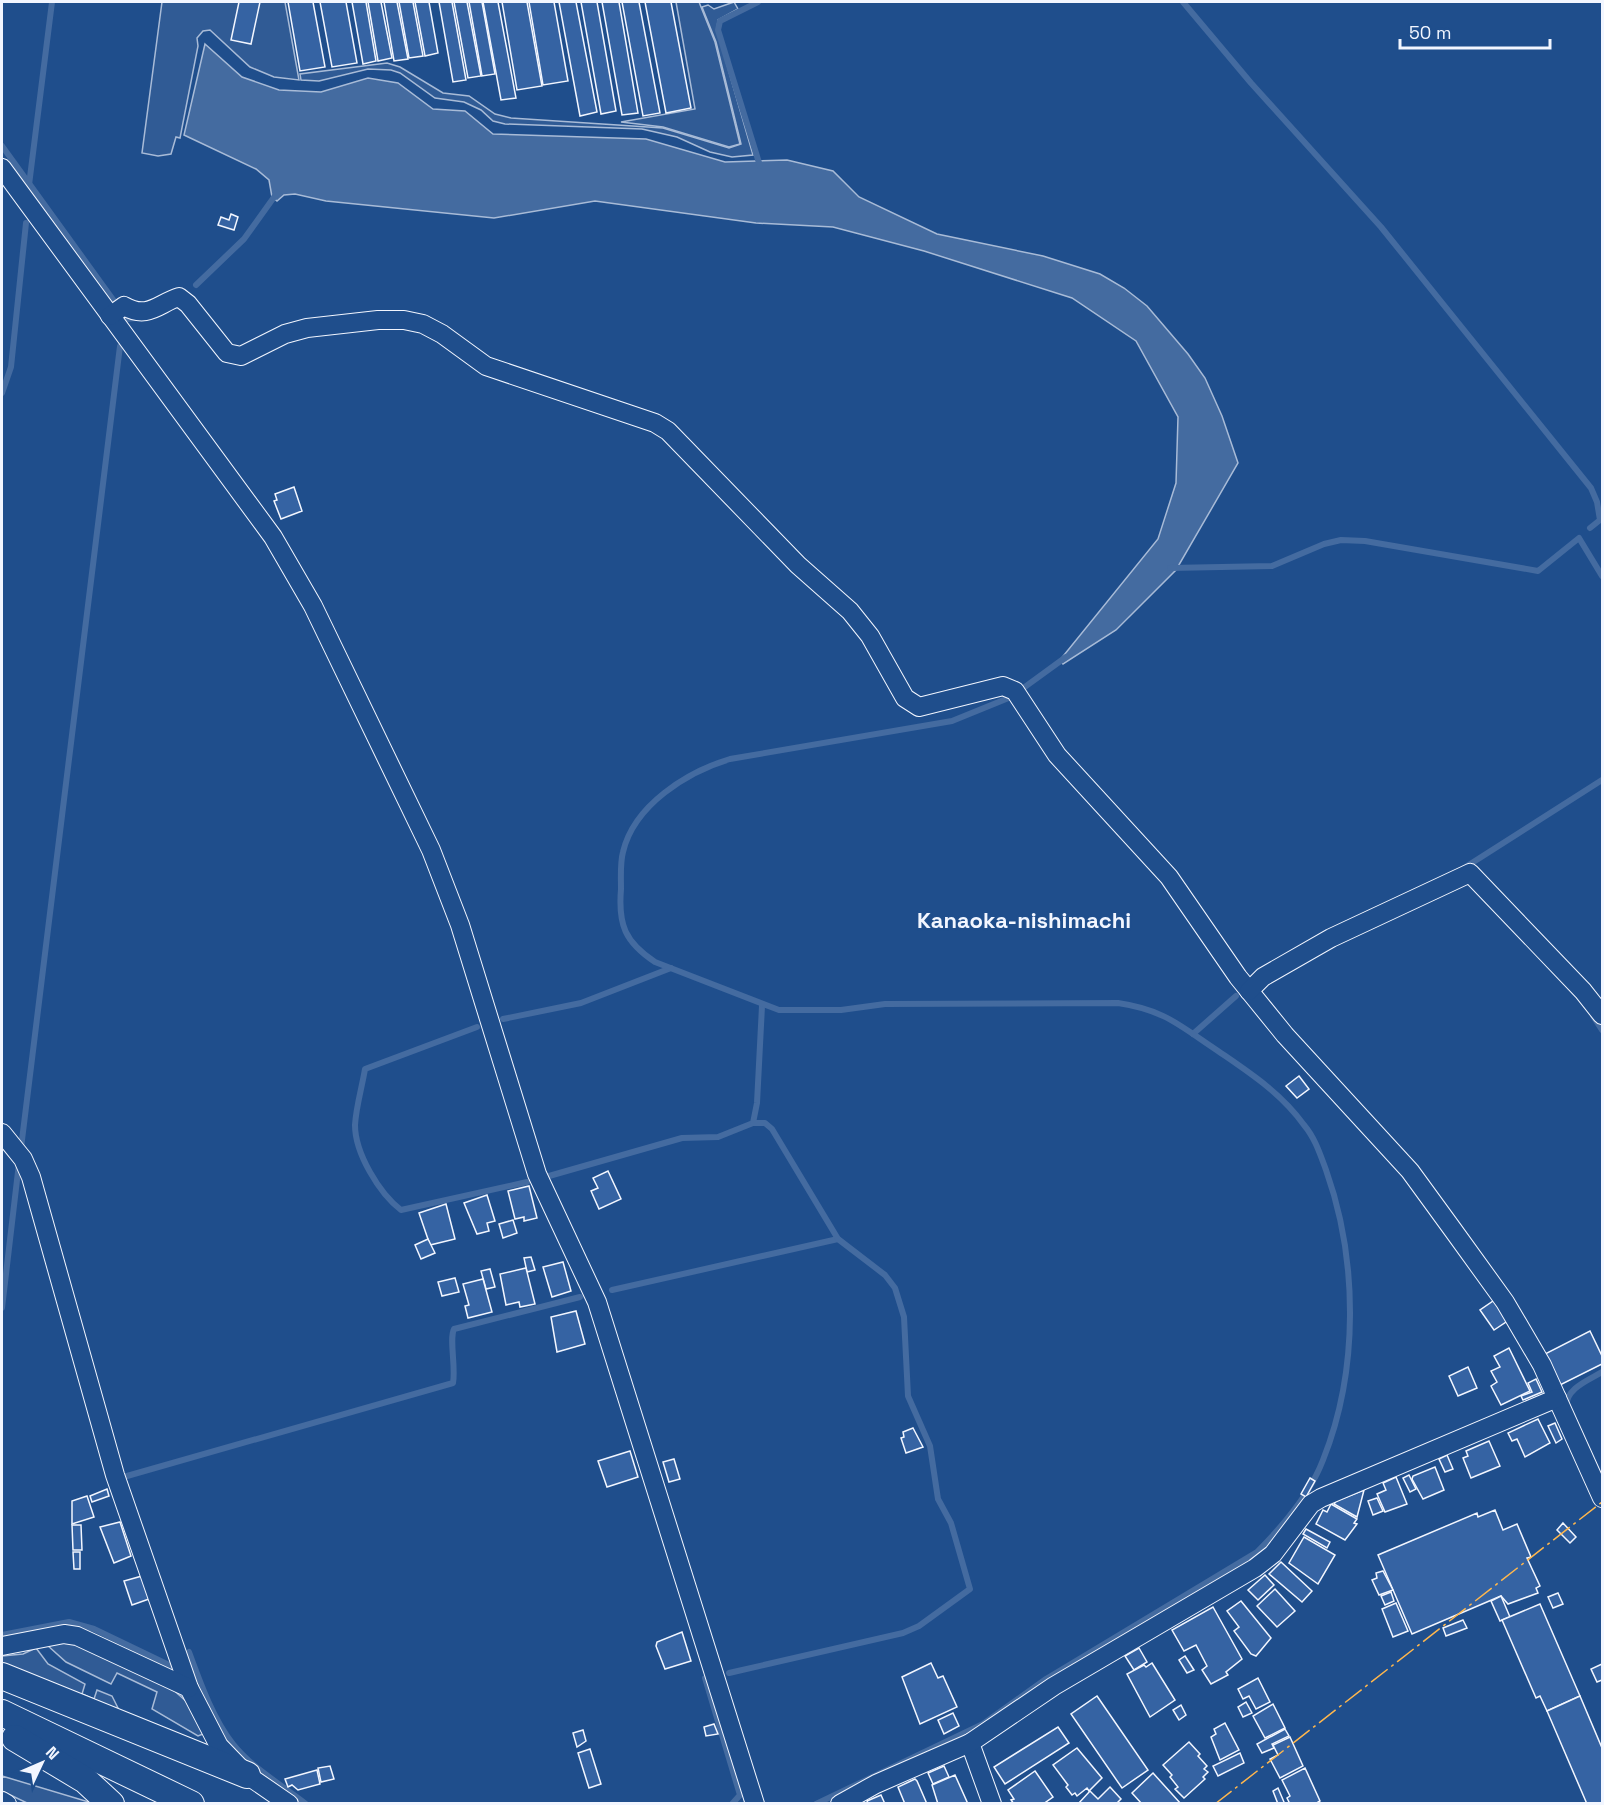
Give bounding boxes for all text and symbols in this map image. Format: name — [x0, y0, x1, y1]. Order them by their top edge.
scale bar — [1400, 12, 1550, 50]
text: 50 m — [1409, 21, 1451, 44]
district label: Kanaoka-nishimachi — [917, 906, 1131, 934]
north arrow — [12, 1733, 72, 1793]
text: N — [41, 1742, 64, 1764]

